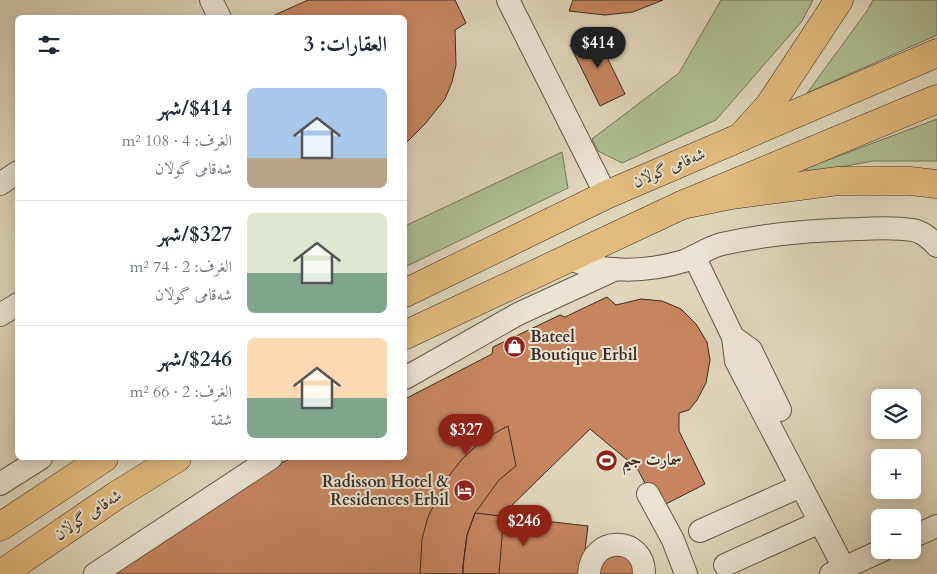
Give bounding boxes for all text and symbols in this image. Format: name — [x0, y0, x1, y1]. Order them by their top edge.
pin: $414 — [568, 27, 628, 69]
text: العقارات: 3 — [303, 30, 387, 59]
icon: filters — [35, 31, 63, 59]
text: $414 — [582, 32, 614, 54]
text: $414/شهر — [157, 94, 232, 123]
icon: home — [287, 108, 347, 168]
text: الغرف: 4 · 108 m² — [122, 130, 232, 152]
street label: شەقامی گوڵان — [629, 143, 709, 193]
text: شەقامی گوڵان — [155, 158, 232, 180]
text: $327/شهر — [157, 220, 232, 249]
icon: home — [287, 233, 347, 293]
text: الغرف: 2 · 74 m² — [130, 256, 232, 278]
text: شەقامی گوڵان — [155, 284, 232, 306]
place label: Bateel Boutique Erbil — [530, 326, 638, 366]
shop icon: Bateel Boutique Erbil — [502, 334, 526, 358]
text: $246/شهر — [157, 345, 232, 374]
icon: home — [287, 358, 347, 418]
text: الغرف: 2 · 66 m² — [130, 381, 232, 403]
map controls — [871, 389, 921, 559]
button: layers — [871, 389, 921, 439]
text: شقة — [211, 409, 232, 431]
pin: $327 — [436, 414, 496, 456]
text: $327 — [450, 419, 482, 441]
sports icon: سمارت جیم — [594, 448, 618, 472]
place label: سمارت جیم — [622, 449, 682, 476]
button: + — [871, 449, 921, 499]
place label: Radisson Hotel & Residences Erbil — [322, 471, 450, 511]
hotel icon: Radisson Hotel & Residences Erbil — [453, 479, 477, 503]
street label: شەقامی گوڵان — [50, 484, 126, 546]
pin: $246 — [494, 504, 554, 547]
button: − — [871, 509, 921, 559]
text: $246 — [508, 510, 540, 532]

